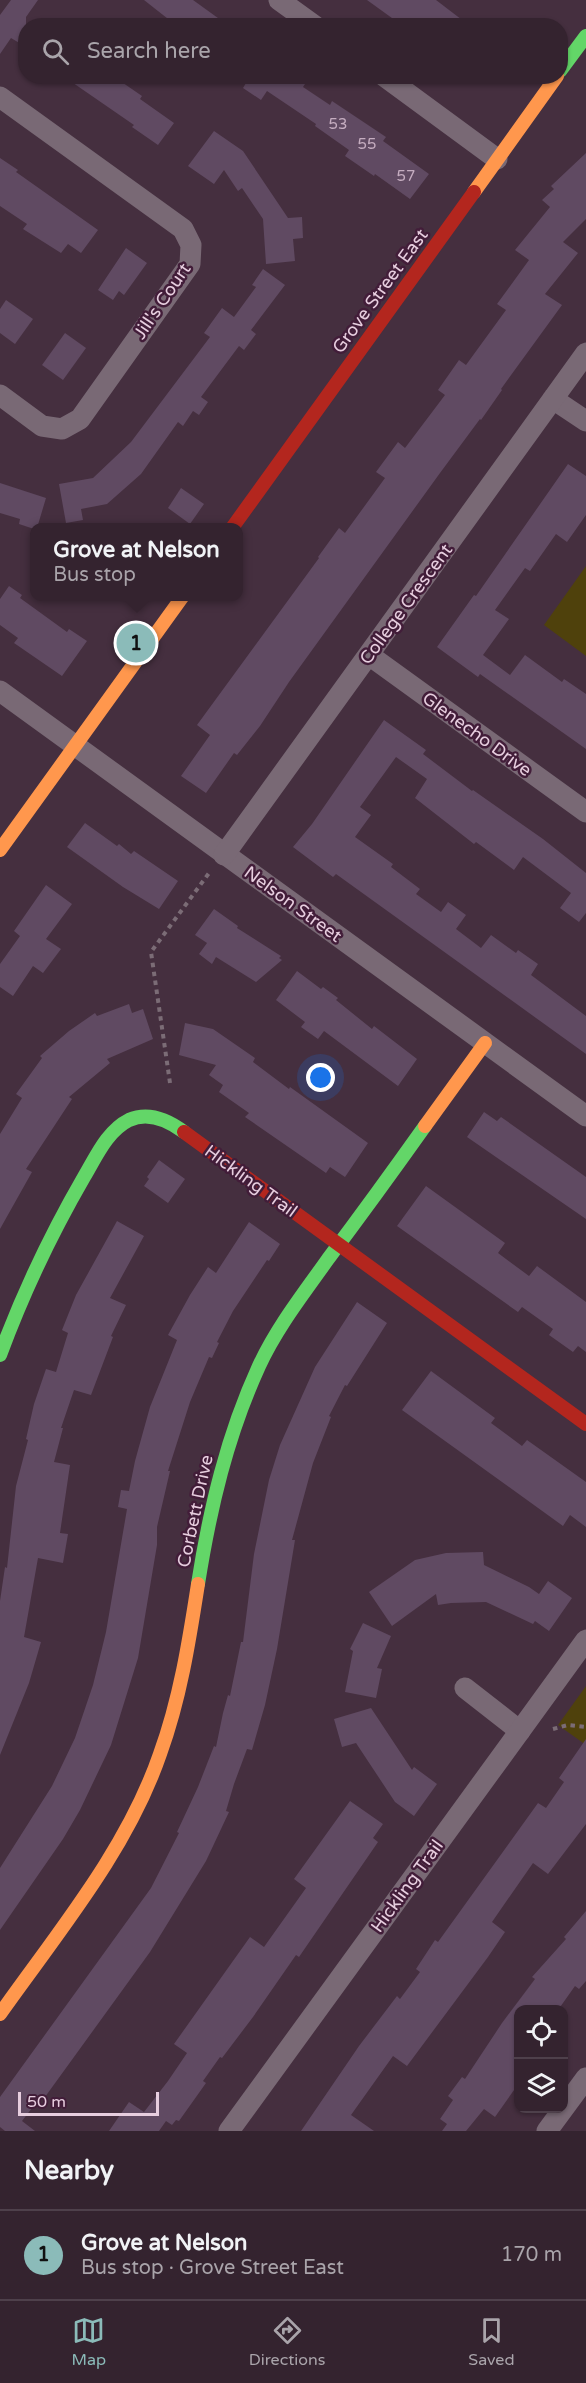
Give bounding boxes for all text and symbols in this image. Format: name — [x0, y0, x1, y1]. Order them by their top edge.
search box — [18, 18, 568, 84]
icon: search — [39, 35, 72, 68]
text: Search here — [87, 38, 211, 64]
house number: 53 — [329, 115, 347, 133]
house number: 55 — [358, 135, 376, 153]
house number: 57 — [397, 167, 415, 185]
street label: Grove Street East — [327, 224, 433, 357]
street label: Jill's Court — [129, 259, 196, 343]
popup — [30, 523, 243, 601]
text: Grove at Nelson — [53, 537, 220, 563]
street label: College Crescent — [355, 539, 457, 669]
text: Bus stop — [53, 563, 136, 587]
pin: 1 — [116, 620, 156, 666]
street label: Glenecho Drive — [418, 687, 536, 781]
street label: Nelson Street — [240, 861, 346, 947]
your location — [306, 1063, 335, 1092]
street label: Hickling Trail — [200, 1140, 302, 1222]
street label: Corbett Drive — [172, 1453, 218, 1569]
street label: Hickling Trail — [366, 1835, 448, 1937]
map controls — [514, 2005, 568, 2113]
button: locate — [514, 2005, 568, 2059]
button: layers — [514, 2059, 568, 2113]
scale bar — [18, 2089, 159, 2116]
text: 50 m — [27, 2092, 66, 2112]
text: Nearby — [24, 2155, 114, 2186]
text: Grove at Nelson — [81, 2230, 248, 2256]
text: 1 — [37, 2243, 50, 2267]
text: 170 m — [501, 2243, 562, 2267]
text: Bus stop · Grove Street East — [81, 2256, 344, 2280]
tab: Map — [71, 2314, 106, 2370]
tab: Directions — [249, 2314, 325, 2370]
tab: Saved — [468, 2314, 515, 2370]

